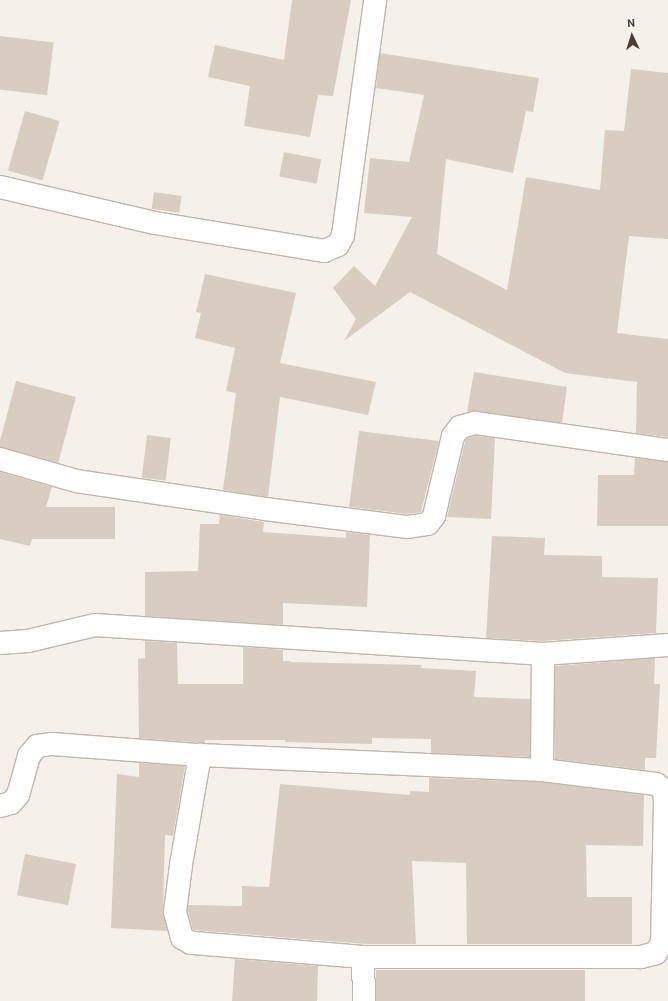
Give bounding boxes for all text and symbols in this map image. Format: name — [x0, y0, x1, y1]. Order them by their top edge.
north arrow — [612, 16, 652, 56]
text: N — [627, 17, 635, 30]

